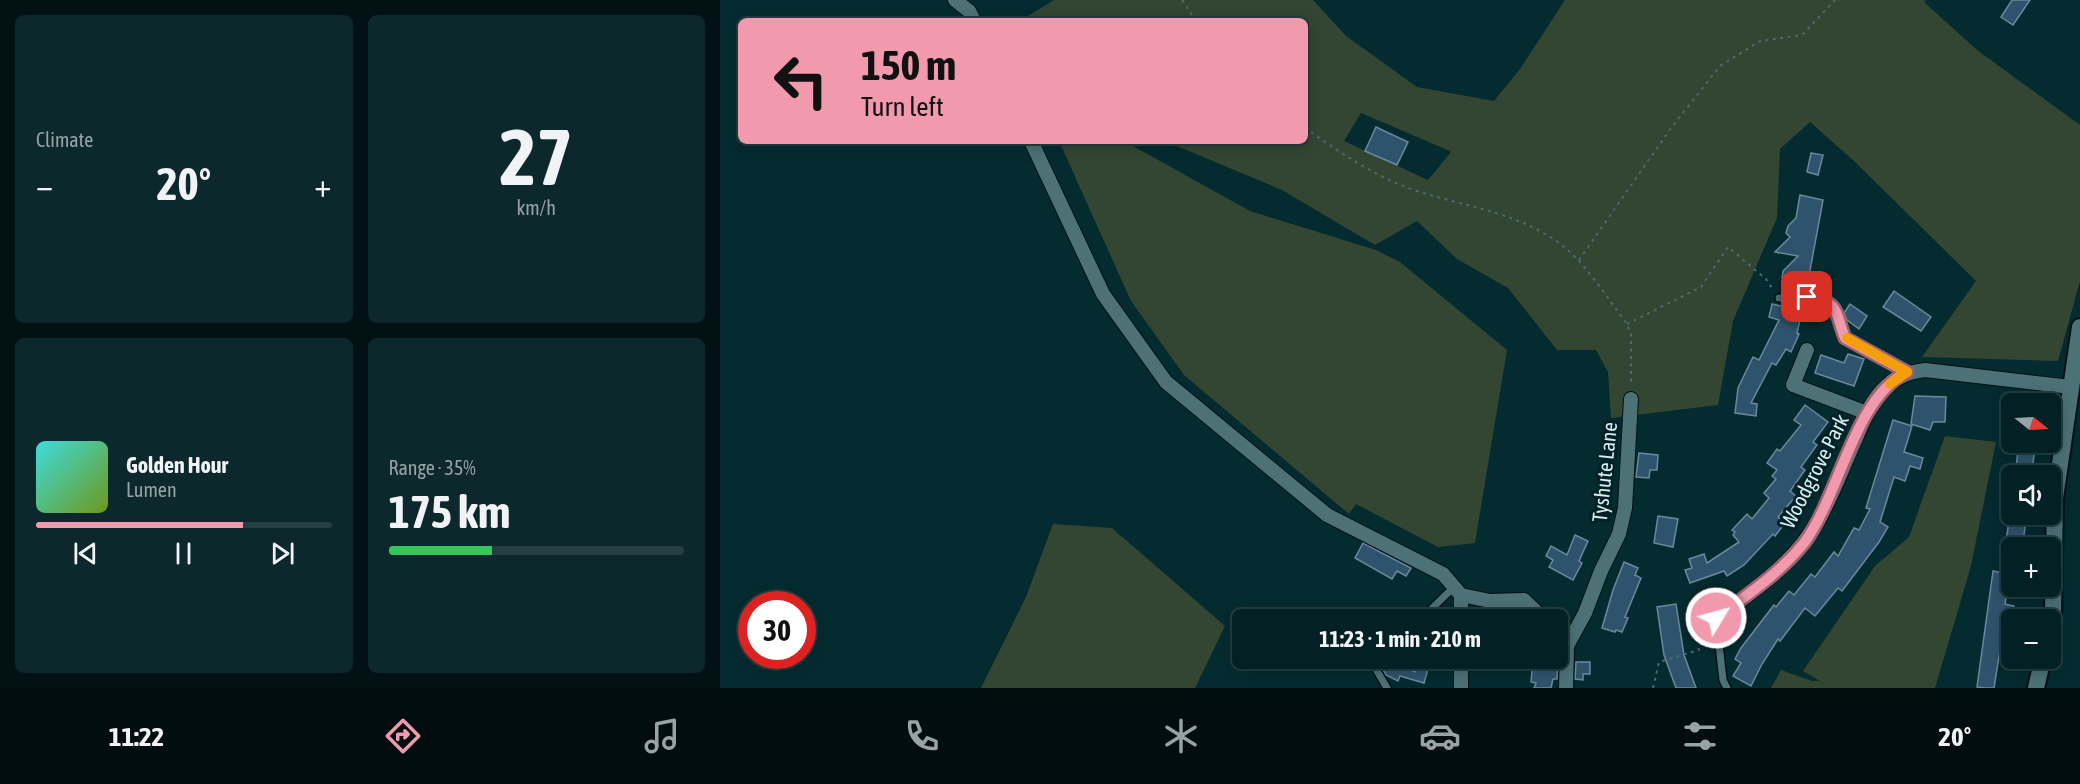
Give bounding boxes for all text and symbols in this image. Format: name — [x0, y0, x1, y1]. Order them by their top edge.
text: 150 m — [861, 41, 956, 89]
icon: left — [762, 42, 840, 120]
text: Turn left — [861, 91, 944, 122]
text: 27 — [500, 112, 573, 202]
text: Climate — [36, 128, 93, 151]
text: 20° — [156, 158, 211, 210]
text: − — [36, 166, 53, 204]
text: + — [314, 166, 331, 204]
text: km/h — [516, 196, 556, 219]
pin — [1781, 271, 1832, 322]
icon: arrive — [1790, 280, 1823, 313]
north arrow — [2001, 393, 2061, 453]
map controls — [2001, 393, 2061, 669]
street label: Woodgrove Park — [1775, 410, 1853, 532]
street label: Tyshute Lane — [1587, 421, 1621, 523]
text: Golden Hour — [126, 452, 228, 478]
text: Range · 35% — [389, 456, 476, 479]
button: sound — [2001, 465, 2061, 525]
text: Lumen — [126, 478, 177, 501]
text: 175 km — [389, 486, 510, 538]
icon: previous — [69, 537, 102, 570]
icon: pause — [167, 537, 200, 570]
icon: next — [266, 537, 299, 570]
button: + — [2001, 537, 2061, 597]
position arrow — [1684, 586, 1748, 650]
speed limit sign: 30 — [738, 591, 816, 669]
button: − — [2001, 609, 2061, 669]
text: 11:23 · 1 min · 210 m — [1319, 626, 1481, 652]
icon: directions — [382, 715, 424, 757]
icon: music — [641, 715, 683, 757]
icon: phone — [901, 715, 943, 757]
icon: climate — [1160, 715, 1202, 757]
icon: car — [1419, 715, 1461, 757]
icon: filters — [1679, 715, 1721, 757]
text: 11:22 — [109, 721, 164, 752]
text: 20° — [1938, 721, 1971, 752]

